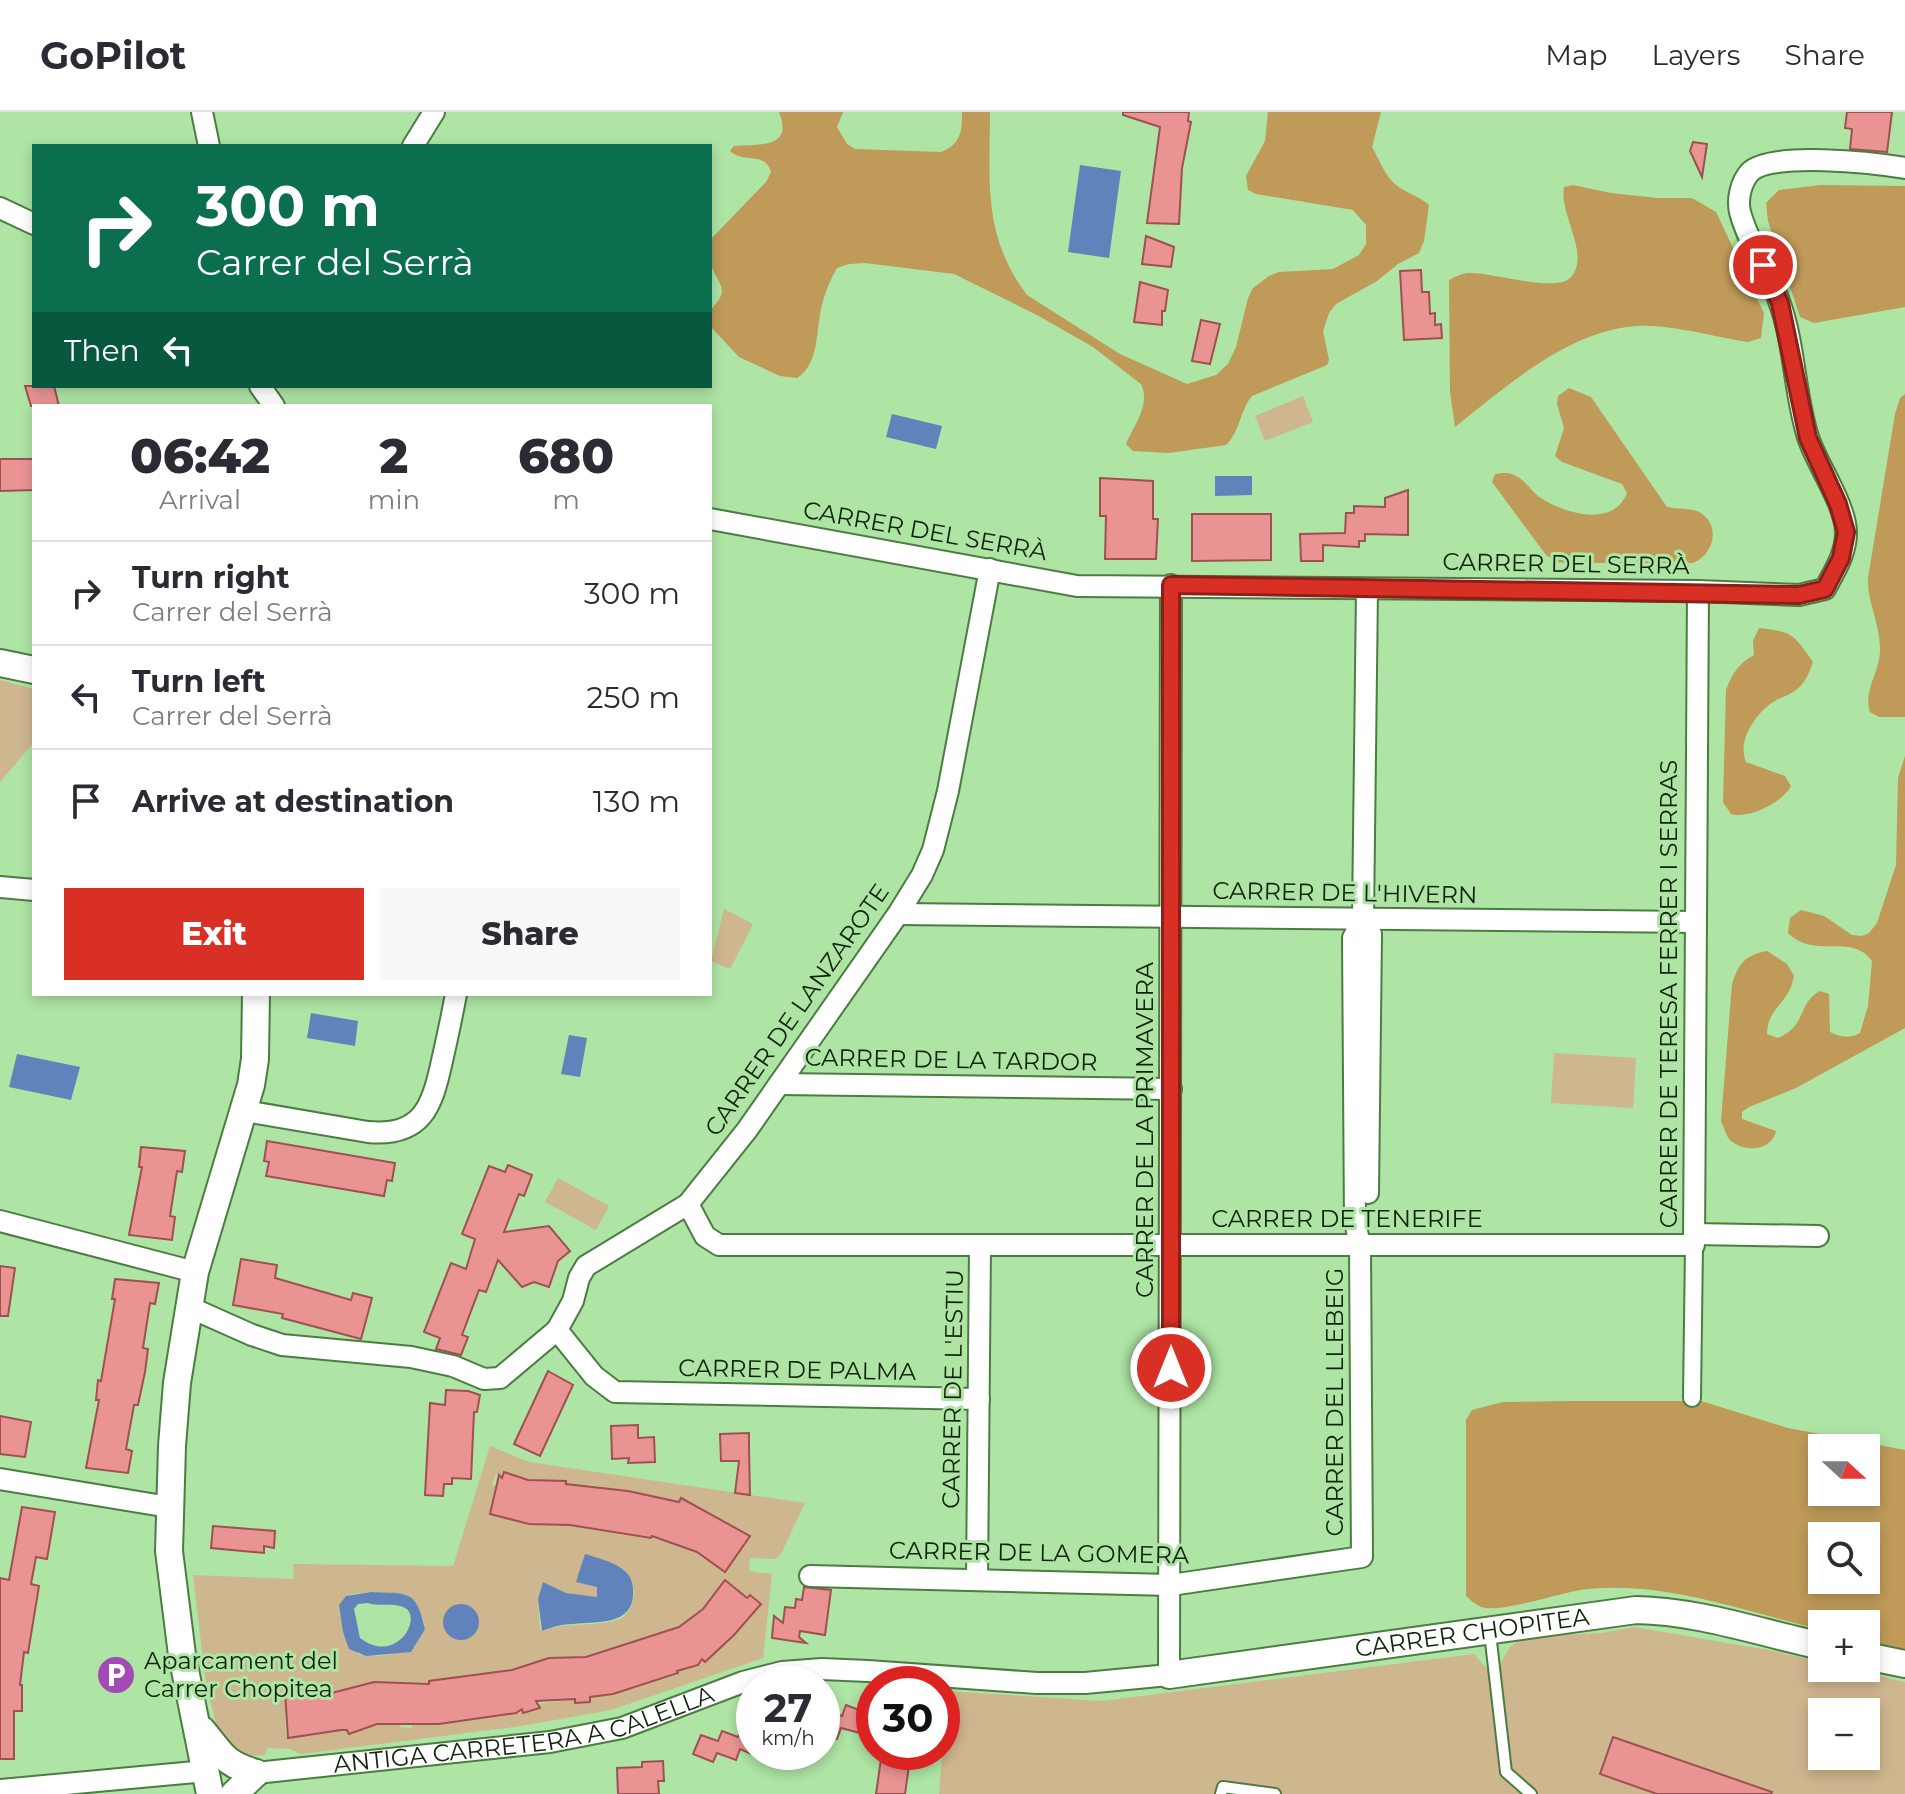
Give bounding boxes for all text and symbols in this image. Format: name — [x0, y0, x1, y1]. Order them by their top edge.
text: GoPilot — [40, 32, 186, 79]
text: Map — [1545, 38, 1608, 72]
text: Layers — [1652, 38, 1741, 72]
text: Share — [1785, 38, 1865, 72]
text: 300 m — [196, 172, 380, 240]
icon: right — [64, 176, 168, 280]
pin — [1729, 231, 1797, 299]
text: Carrer del Serrà — [196, 240, 474, 284]
icon: arrive — [1741, 243, 1785, 287]
icon: left — [156, 328, 200, 372]
text: Then — [64, 332, 140, 369]
text: 06:42 — [130, 427, 270, 485]
text: 2 — [380, 427, 408, 485]
text: 680 — [518, 427, 614, 485]
text: Arrival — [159, 484, 241, 516]
text: min — [368, 484, 420, 516]
text: m — [552, 484, 580, 516]
street label: CARRER DEL SERRÀ — [801, 495, 1050, 566]
street label: CARRER DEL SERRÀ — [1442, 547, 1691, 580]
text: Turn right — [132, 559, 289, 596]
icon: right — [64, 571, 108, 615]
text: 300 m — [584, 575, 680, 612]
text: Carrer del Serrà — [132, 596, 333, 628]
text: Turn left — [132, 663, 265, 700]
icon: left — [64, 675, 108, 719]
text: 250 m — [586, 679, 680, 716]
text: Carrer del Serrà — [132, 700, 333, 732]
street label: CARRER DE TERESA FERRER I SERRAS — [1654, 760, 1683, 1228]
icon: arrive — [64, 779, 108, 823]
text: Arrive at destination — [132, 783, 454, 820]
text: 130 m — [593, 783, 680, 820]
street label: CARRER DE L'HIVERN — [1212, 876, 1478, 909]
street label: CARRER DE LANZAROTE — [698, 878, 895, 1141]
button: Exit — [64, 888, 364, 980]
button: Share — [380, 888, 680, 980]
street label: CARRER DE LA PRIMAVERA — [1130, 961, 1159, 1298]
street label: CARRER DE LA TARDOR — [804, 1042, 1098, 1077]
street label: CARRER DE TENERIFE — [1211, 1204, 1483, 1233]
street label: CARRER DEL LLEBEIG — [1320, 1268, 1349, 1536]
street label: CARRER DE L'ESTIU — [936, 1269, 969, 1509]
position arrow — [1129, 1326, 1213, 1410]
street label: CARRER DE PALMA — [678, 1353, 917, 1386]
north arrow — [1808, 1434, 1880, 1506]
map controls — [1808, 1434, 1880, 1770]
button: search — [1808, 1522, 1880, 1594]
street label: CARRER DE LA GOMERA — [889, 1535, 1190, 1570]
street label: CARRER CHOPITEA — [1353, 1602, 1592, 1663]
button: + — [1808, 1610, 1880, 1682]
place label: Aparcament del Carrer Chopitea — [144, 1646, 338, 1703]
parking icon: Aparcament del Carrer Chopitea — [95, 1654, 137, 1696]
speed limit sign: 30 — [856, 1666, 960, 1770]
street label: ANTIGA CARRETERA A CALELLA — [332, 1679, 718, 1779]
text: 27 — [764, 1683, 812, 1732]
button: − — [1808, 1698, 1880, 1770]
text: km/h — [761, 1726, 815, 1750]

